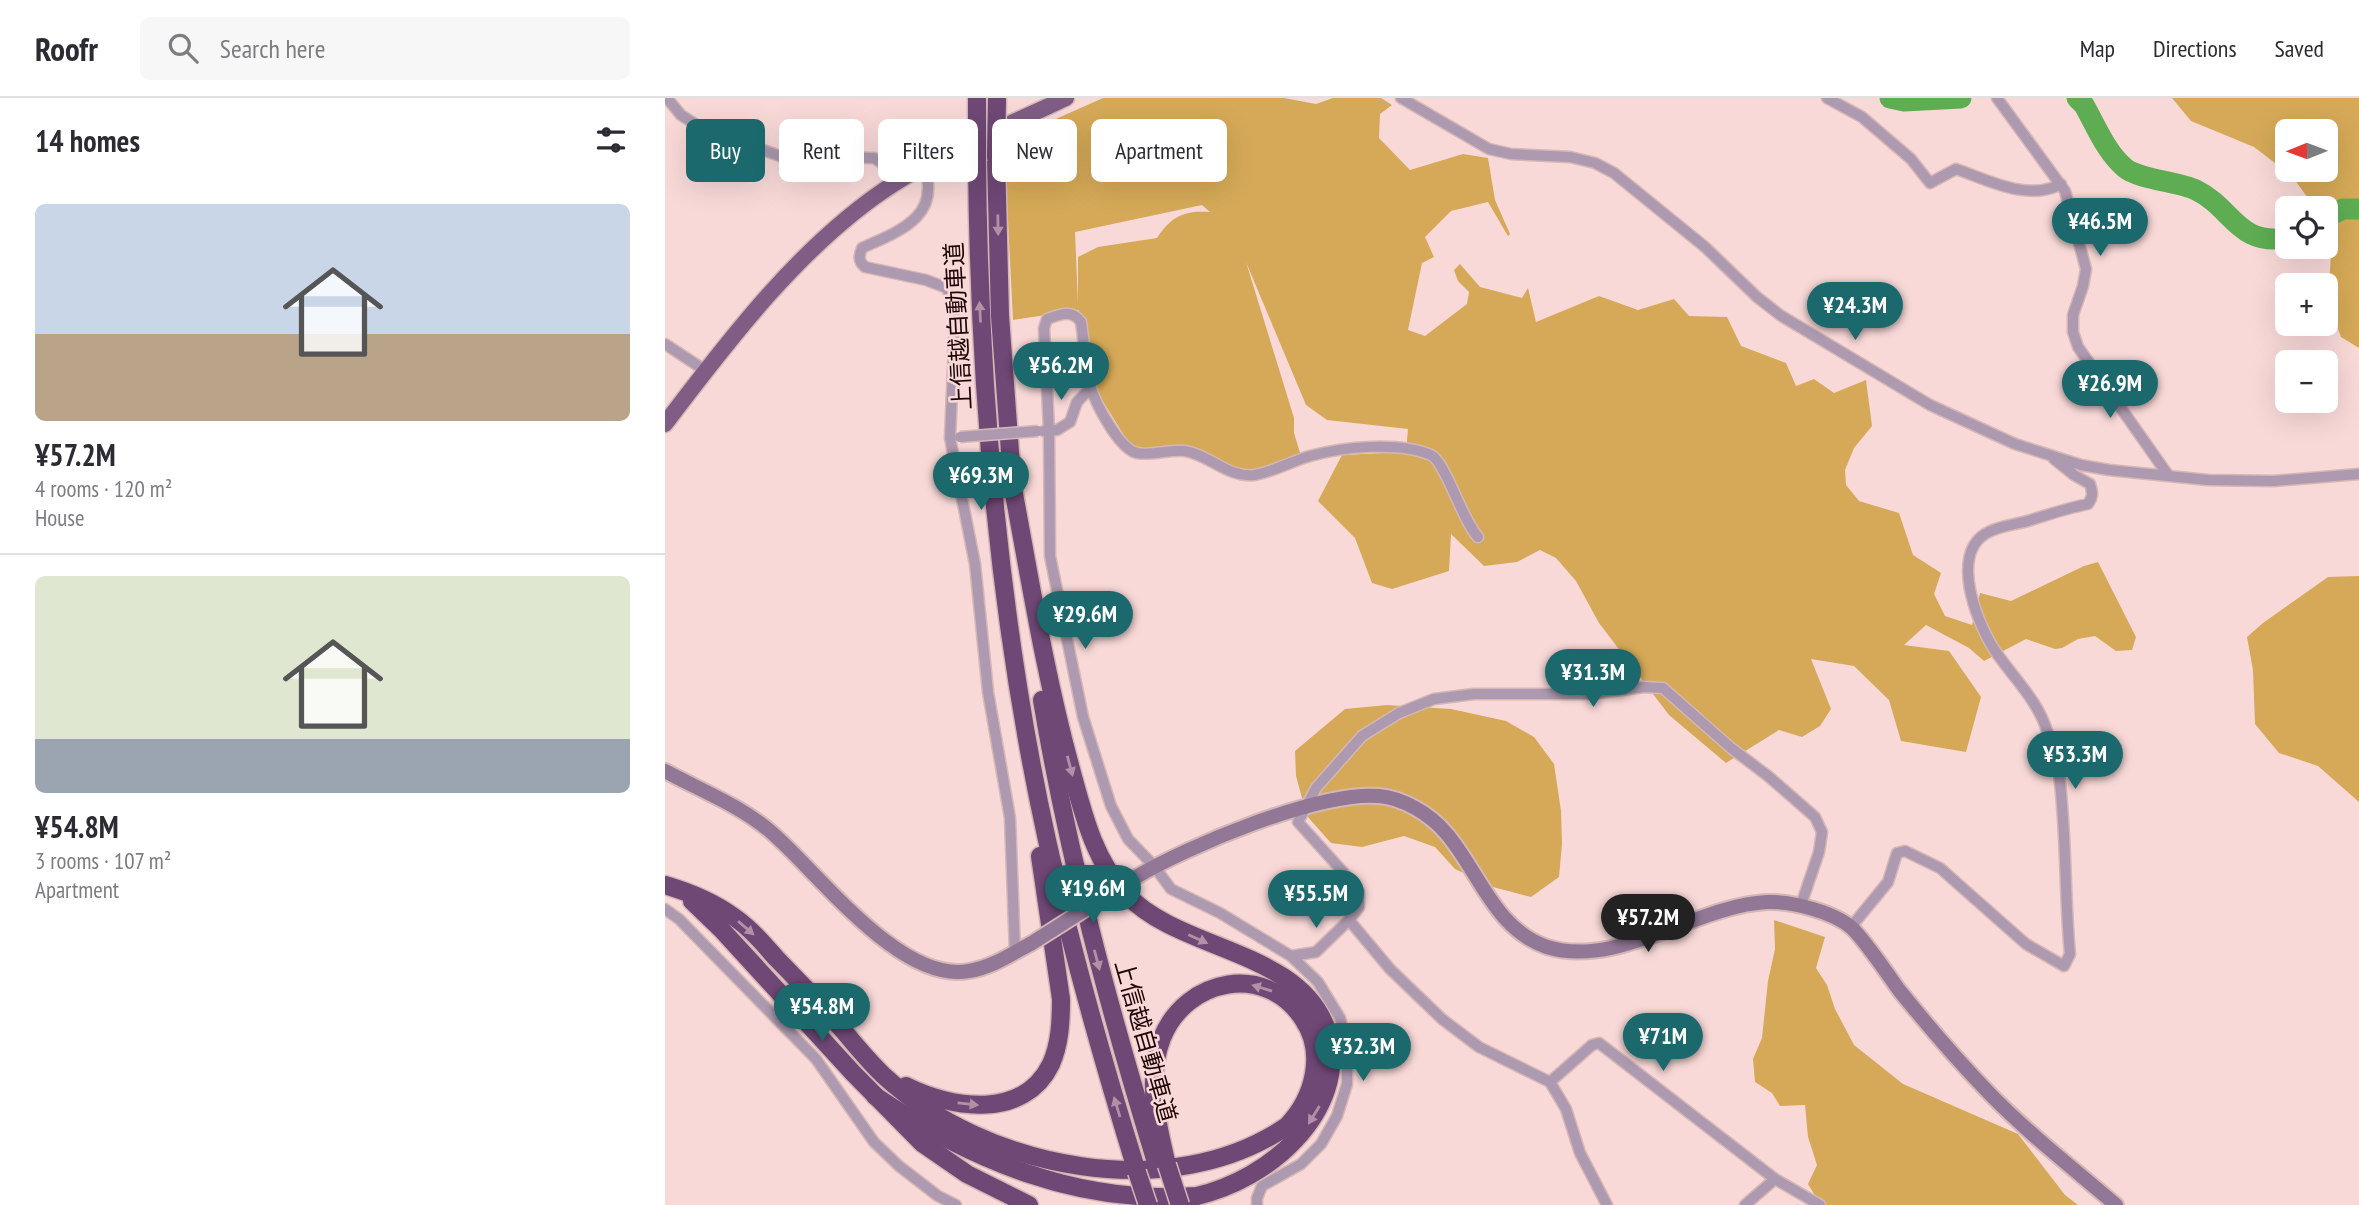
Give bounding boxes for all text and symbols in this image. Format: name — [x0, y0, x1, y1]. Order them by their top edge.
search box — [140, 17, 630, 80]
text: Roofr — [35, 27, 98, 70]
icon: search — [164, 29, 202, 67]
text: Search here — [220, 32, 325, 65]
text: Map — [2080, 33, 2115, 64]
text: Directions — [2153, 33, 2237, 64]
text: Saved — [2275, 33, 2324, 64]
chip: Buy — [686, 119, 765, 182]
chip: Rent — [779, 119, 864, 182]
chip: Filters — [878, 119, 978, 182]
chip: New — [992, 119, 1077, 182]
chip: Apartment — [1091, 119, 1227, 182]
north arrow — [2275, 119, 2338, 182]
map controls — [2275, 119, 2338, 413]
text: 14 homes — [35, 121, 140, 160]
icon: filters — [592, 121, 630, 159]
button: locate — [2275, 196, 2338, 259]
pin: ¥46.5M — [2043, 198, 2157, 258]
text: ¥46.5M — [2068, 206, 2132, 235]
one-way arrow — [992, 214, 1003, 236]
street label: 上信越自動車道 — [938, 241, 978, 411]
icon: home — [270, 249, 396, 375]
button: + — [2275, 273, 2338, 336]
pin: ¥24.3M — [1798, 282, 1912, 342]
text: ¥24.3M — [1823, 290, 1887, 319]
one-way arrow — [975, 301, 986, 323]
pin: ¥56.2M — [1004, 342, 1118, 402]
text: ¥56.2M — [1029, 350, 1093, 379]
button: − — [2275, 350, 2338, 413]
pin: ¥26.9M — [2053, 360, 2167, 420]
text: ¥26.9M — [2078, 368, 2142, 397]
text: ¥57.2M — [35, 435, 116, 474]
pin: ¥69.3M — [924, 452, 1038, 512]
text: ¥69.3M — [949, 460, 1013, 489]
text: 4 rooms · 120 m² — [35, 474, 172, 503]
text: House — [35, 503, 85, 532]
pin: ¥29.6M — [1028, 592, 1142, 651]
text: ¥29.6M — [1053, 599, 1117, 628]
icon: home — [270, 621, 396, 747]
pin: ¥31.3M — [1536, 650, 1650, 709]
text: ¥31.3M — [1561, 657, 1625, 686]
pin: ¥53.3M — [2018, 732, 2132, 791]
text: ¥53.3M — [2043, 739, 2107, 768]
one-way arrow — [1065, 755, 1076, 777]
text: ¥54.8M — [35, 807, 119, 846]
text: 3 rooms · 107 m² — [35, 846, 171, 875]
pin: ¥19.6M — [1036, 866, 1150, 925]
pin: ¥55.5M — [1259, 870, 1373, 930]
text: ¥19.6M — [1061, 873, 1125, 902]
text: Apartment — [35, 875, 119, 904]
text: ¥55.5M — [1284, 878, 1348, 907]
pin: ¥57.2M — [1591, 894, 1705, 954]
text: ¥57.2M — [1617, 902, 1679, 931]
one-way arrow — [738, 920, 755, 935]
one-way arrow — [1188, 933, 1208, 945]
one-way arrow — [1092, 949, 1103, 971]
street label: 上信越自動車道 — [1108, 956, 1184, 1126]
one-way arrow — [1251, 983, 1272, 993]
pin: ¥54.8M — [765, 984, 879, 1043]
text: ¥54.8M — [790, 991, 854, 1020]
pin: ¥71M — [1622, 1014, 1704, 1073]
text: ¥71M — [1639, 1021, 1687, 1050]
pin: ¥32.3M — [1306, 1024, 1420, 1083]
text: ¥32.3M — [1331, 1031, 1395, 1060]
one-way arrow — [1111, 1096, 1122, 1117]
one-way arrow — [957, 1099, 979, 1110]
one-way arrow — [1308, 1106, 1321, 1125]

